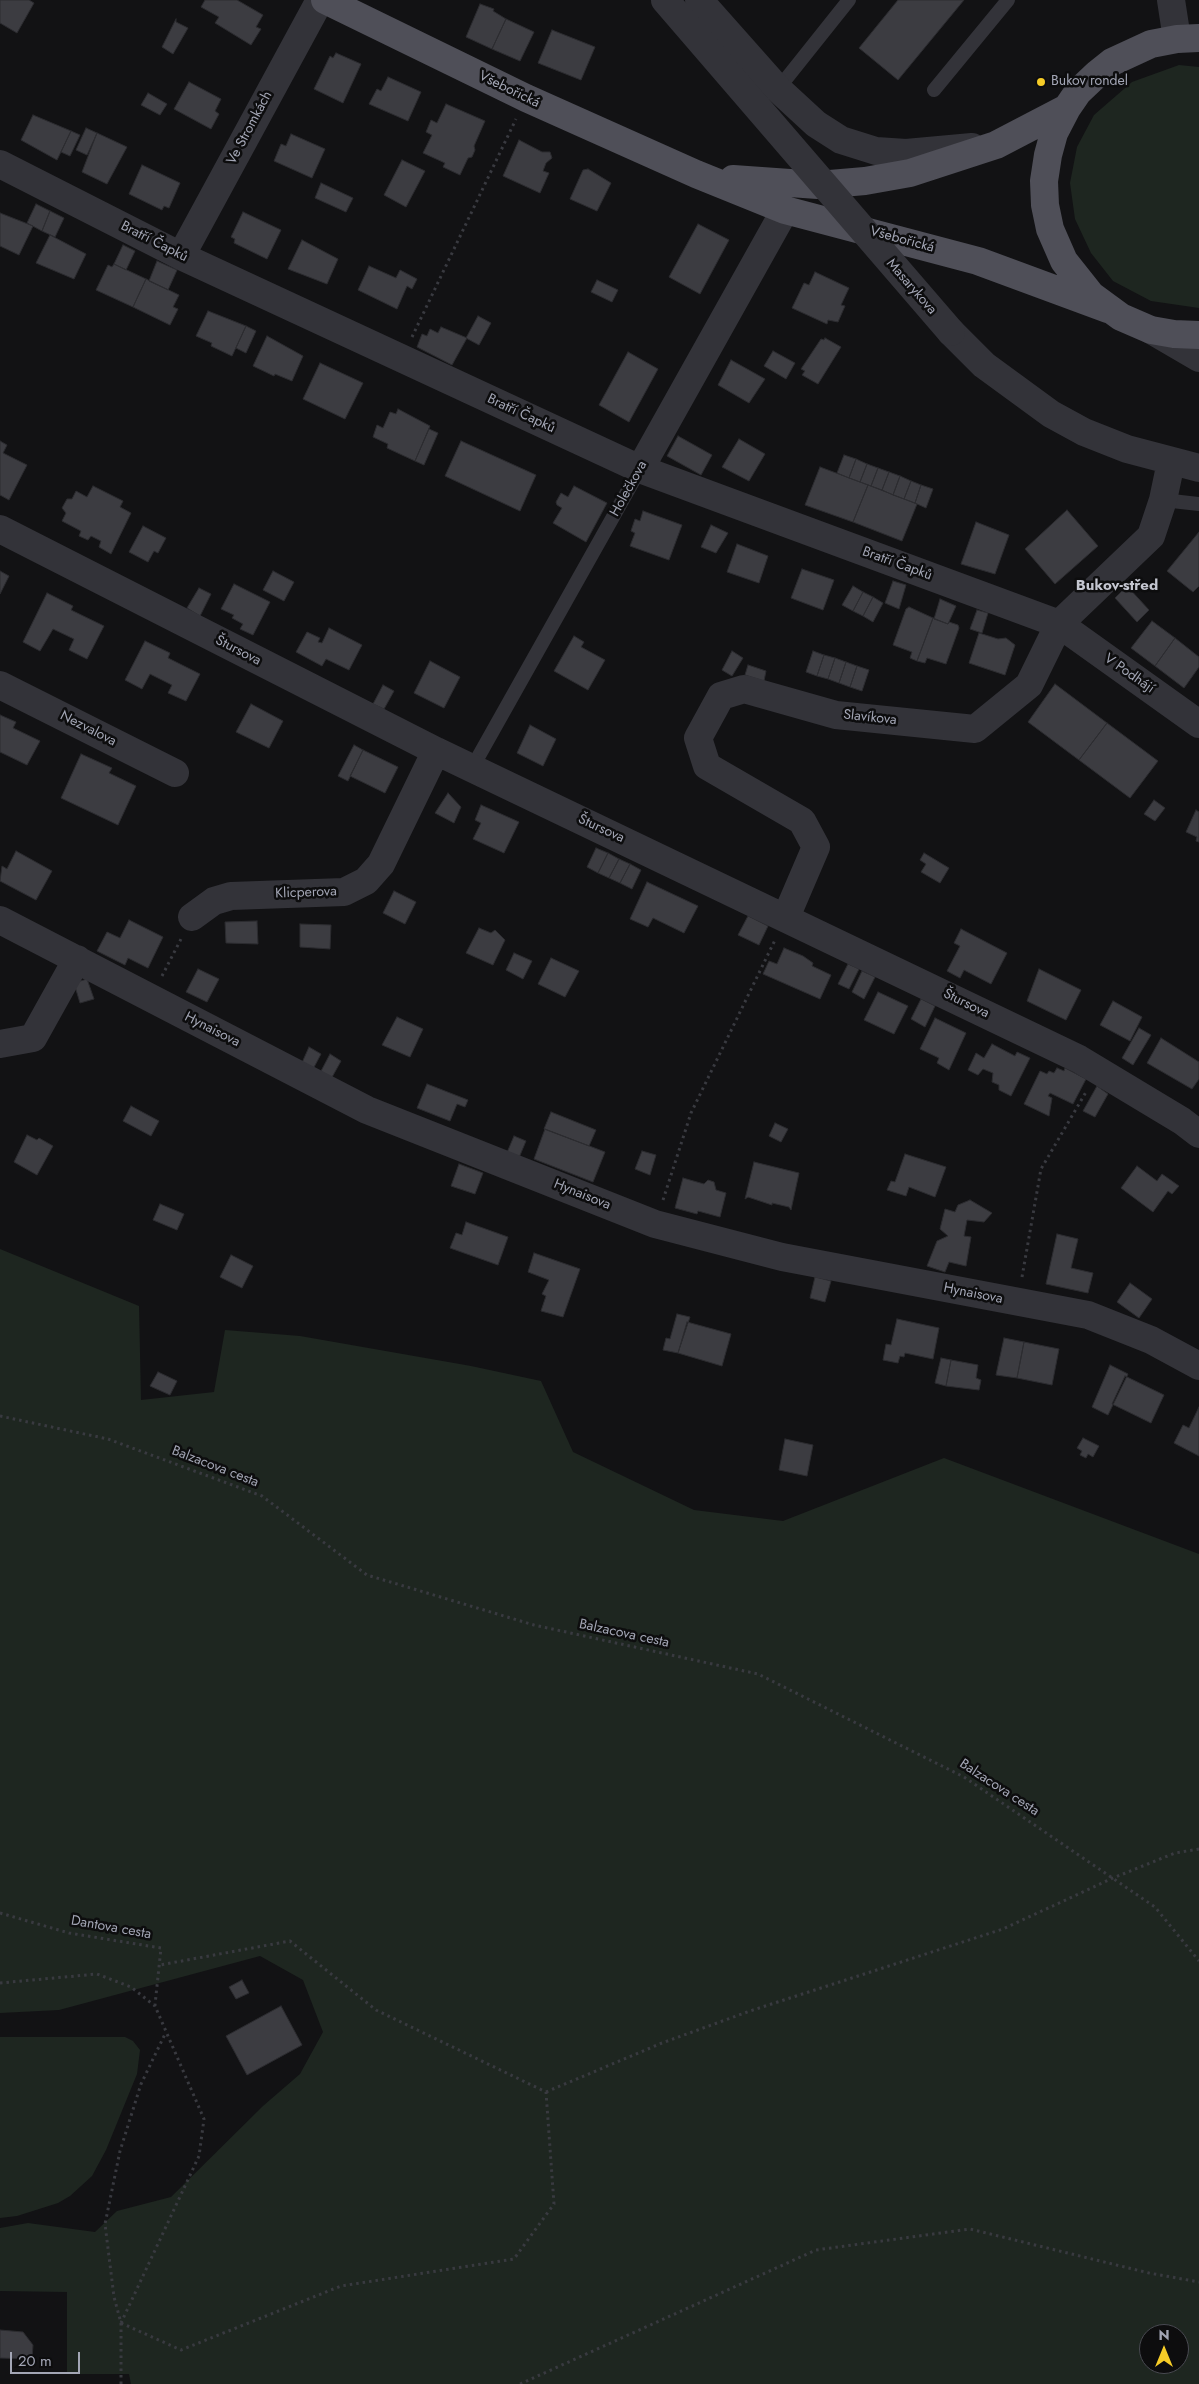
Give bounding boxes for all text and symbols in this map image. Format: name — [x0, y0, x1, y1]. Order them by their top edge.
street label: Všebořická — [476, 68, 542, 112]
place label: Bukov rondel — [1051, 74, 1128, 90]
marker: Bukov rondel — [1035, 76, 1047, 88]
street label: Ve Stromkách — [224, 88, 276, 168]
street label: Bratří Čapků — [118, 218, 190, 266]
street label: Všebořická — [868, 223, 936, 257]
street label: Masarykova — [882, 256, 940, 318]
street label: Bratří Čapků — [484, 391, 558, 437]
street label: Holečkova — [607, 458, 651, 520]
street label: Bratří Čapků — [860, 544, 934, 584]
district label: Bukov-střed — [1076, 577, 1158, 595]
street label: Štursova — [212, 632, 264, 670]
street label: V Podhájí — [1101, 651, 1157, 697]
street label: Slavíkova — [842, 707, 898, 729]
street label: Nezvalova — [57, 708, 119, 750]
street label: Štursova — [575, 811, 627, 847]
street label: Klicperova — [275, 884, 337, 902]
street label: Štursova — [940, 986, 992, 1022]
street label: Hynaisova — [182, 1009, 242, 1051]
street label: Hynaisova — [551, 1176, 613, 1214]
street label: Hynaisova — [942, 1280, 1004, 1308]
street label: Balzacova cesta — [169, 1443, 261, 1491]
street label: Balzacova cesta — [577, 1616, 671, 1652]
street label: Balzacova cesta — [956, 1756, 1042, 1820]
street label: Dantova cesta — [70, 1913, 152, 1943]
north arrow — [1139, 2324, 1189, 2374]
text: N — [1158, 2325, 1170, 2345]
scale bar — [12, 2342, 82, 2374]
text: 20 m — [18, 2350, 52, 2372]

